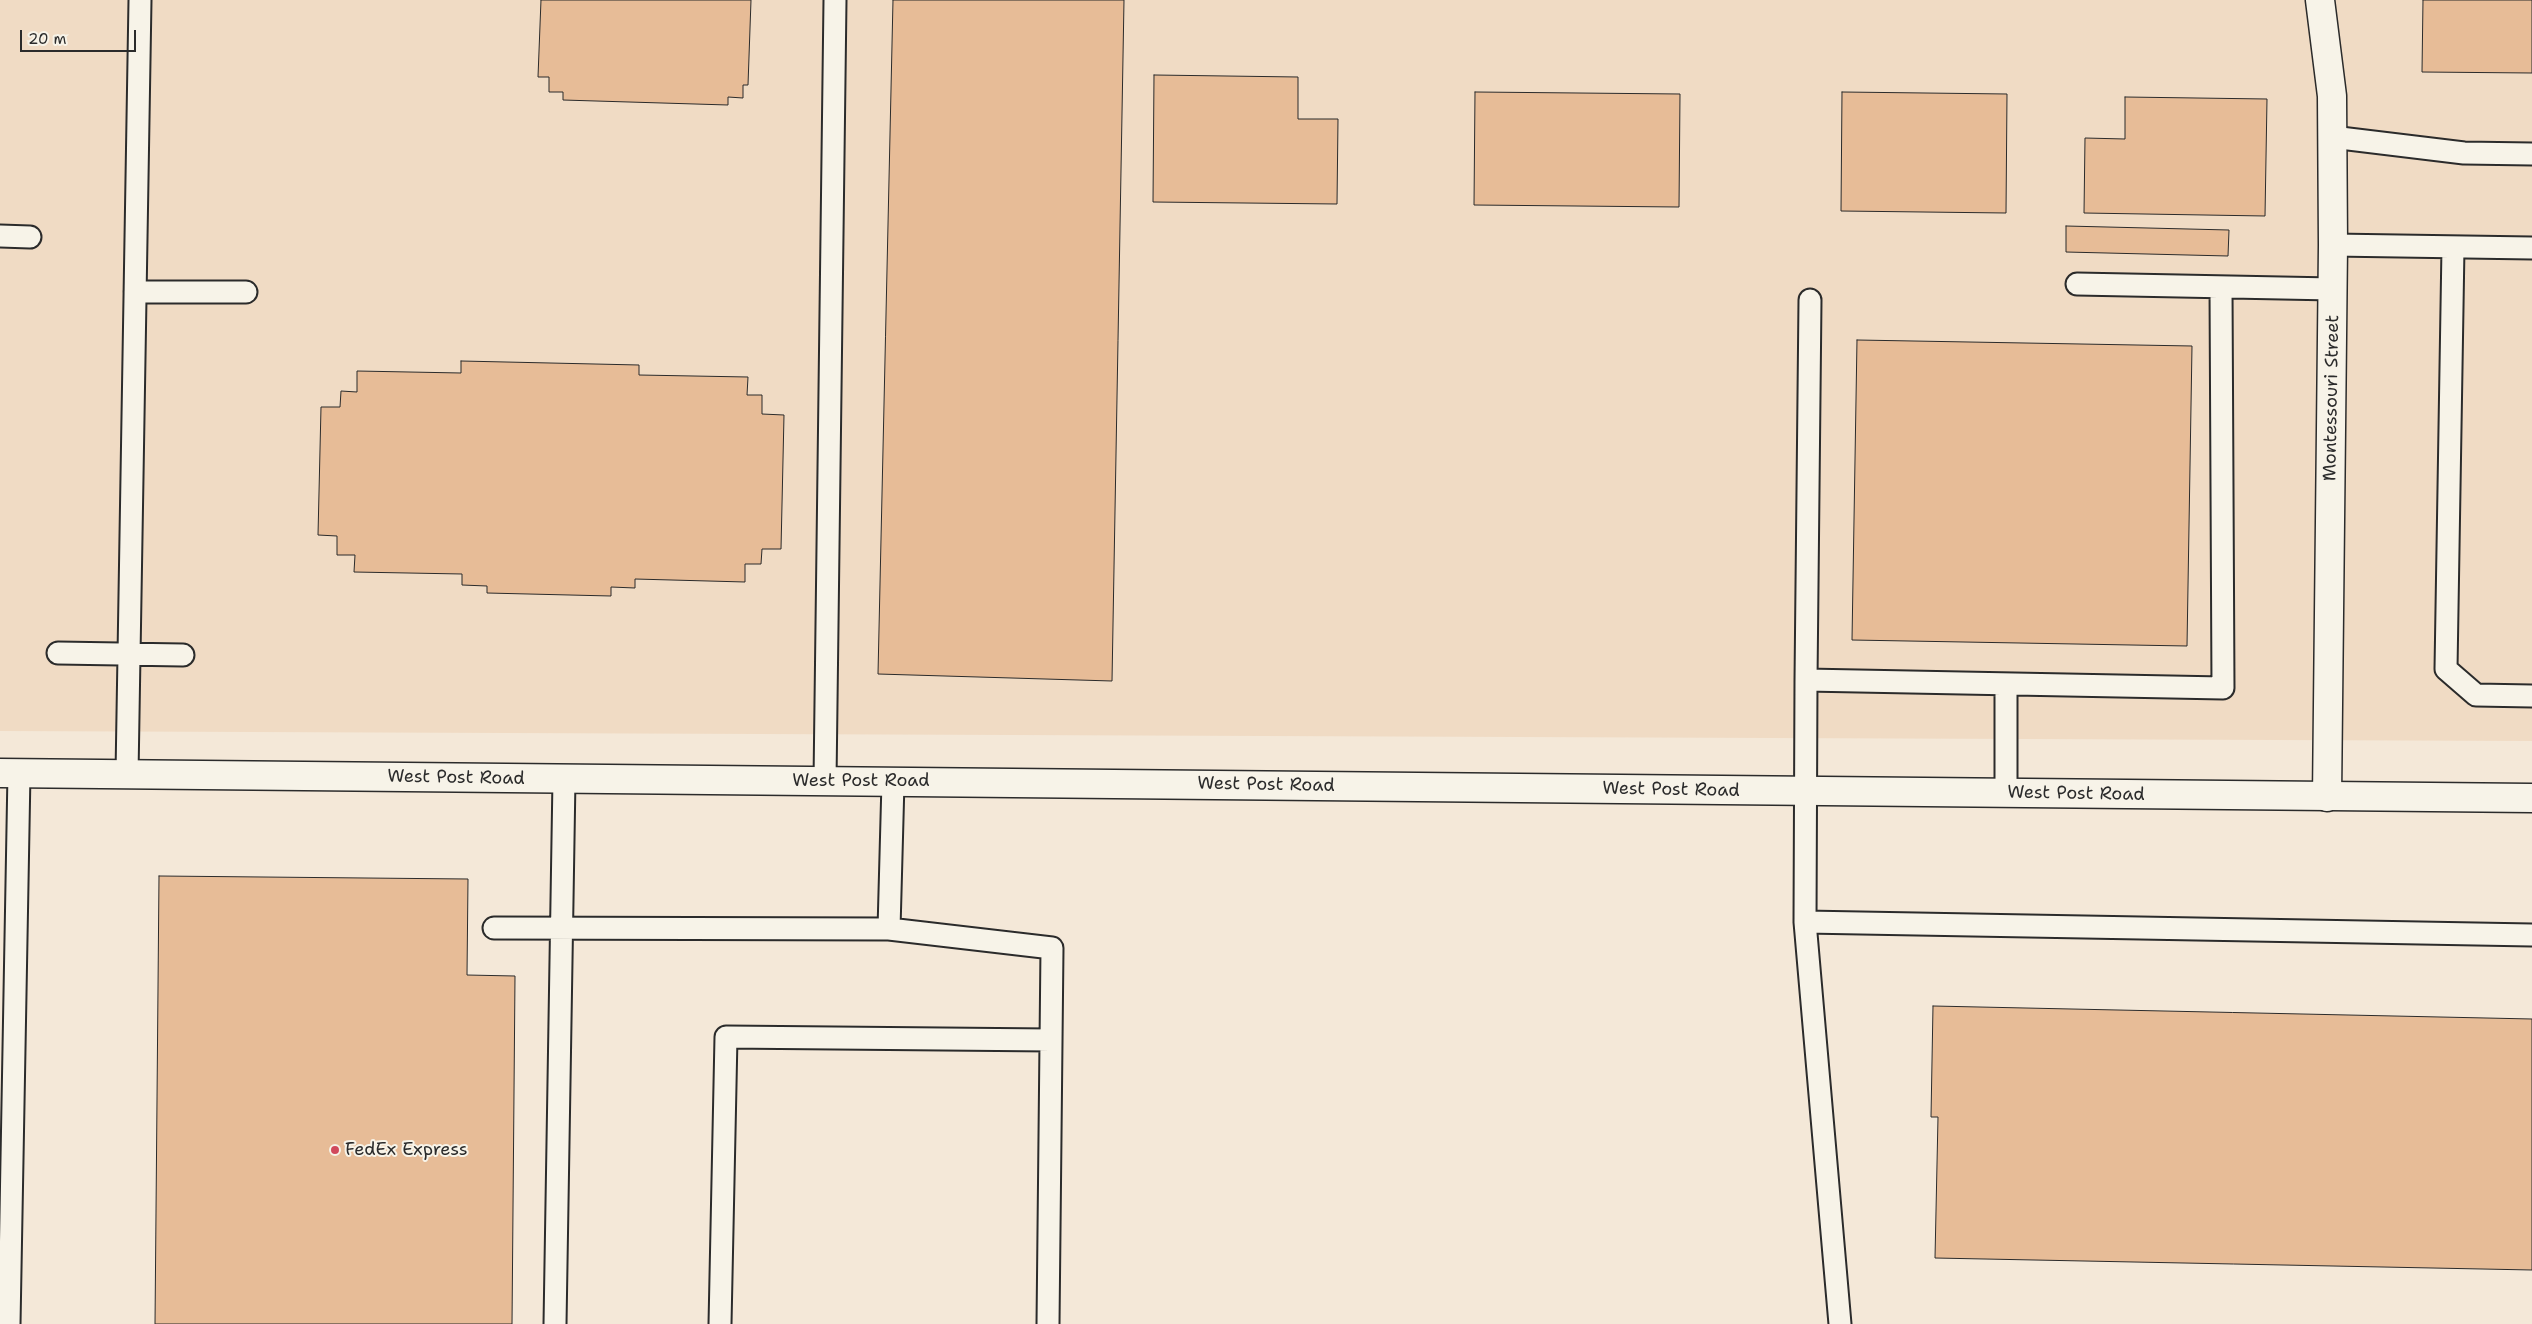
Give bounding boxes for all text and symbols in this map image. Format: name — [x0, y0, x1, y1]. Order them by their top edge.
scale bar — [22, 20, 139, 52]
text: 20 m — [28, 29, 67, 49]
street label: Montessouri Street — [2320, 315, 2344, 481]
street label: West Post Road — [387, 766, 525, 790]
street label: West Post Road — [792, 770, 930, 792]
street label: West Post Road — [1197, 773, 1335, 797]
street label: West Post Road — [1602, 778, 1740, 802]
street label: West Post Road — [2007, 782, 2145, 806]
place label: FedEx Express — [345, 1139, 468, 1161]
marker: FedEx Express — [329, 1144, 341, 1156]

